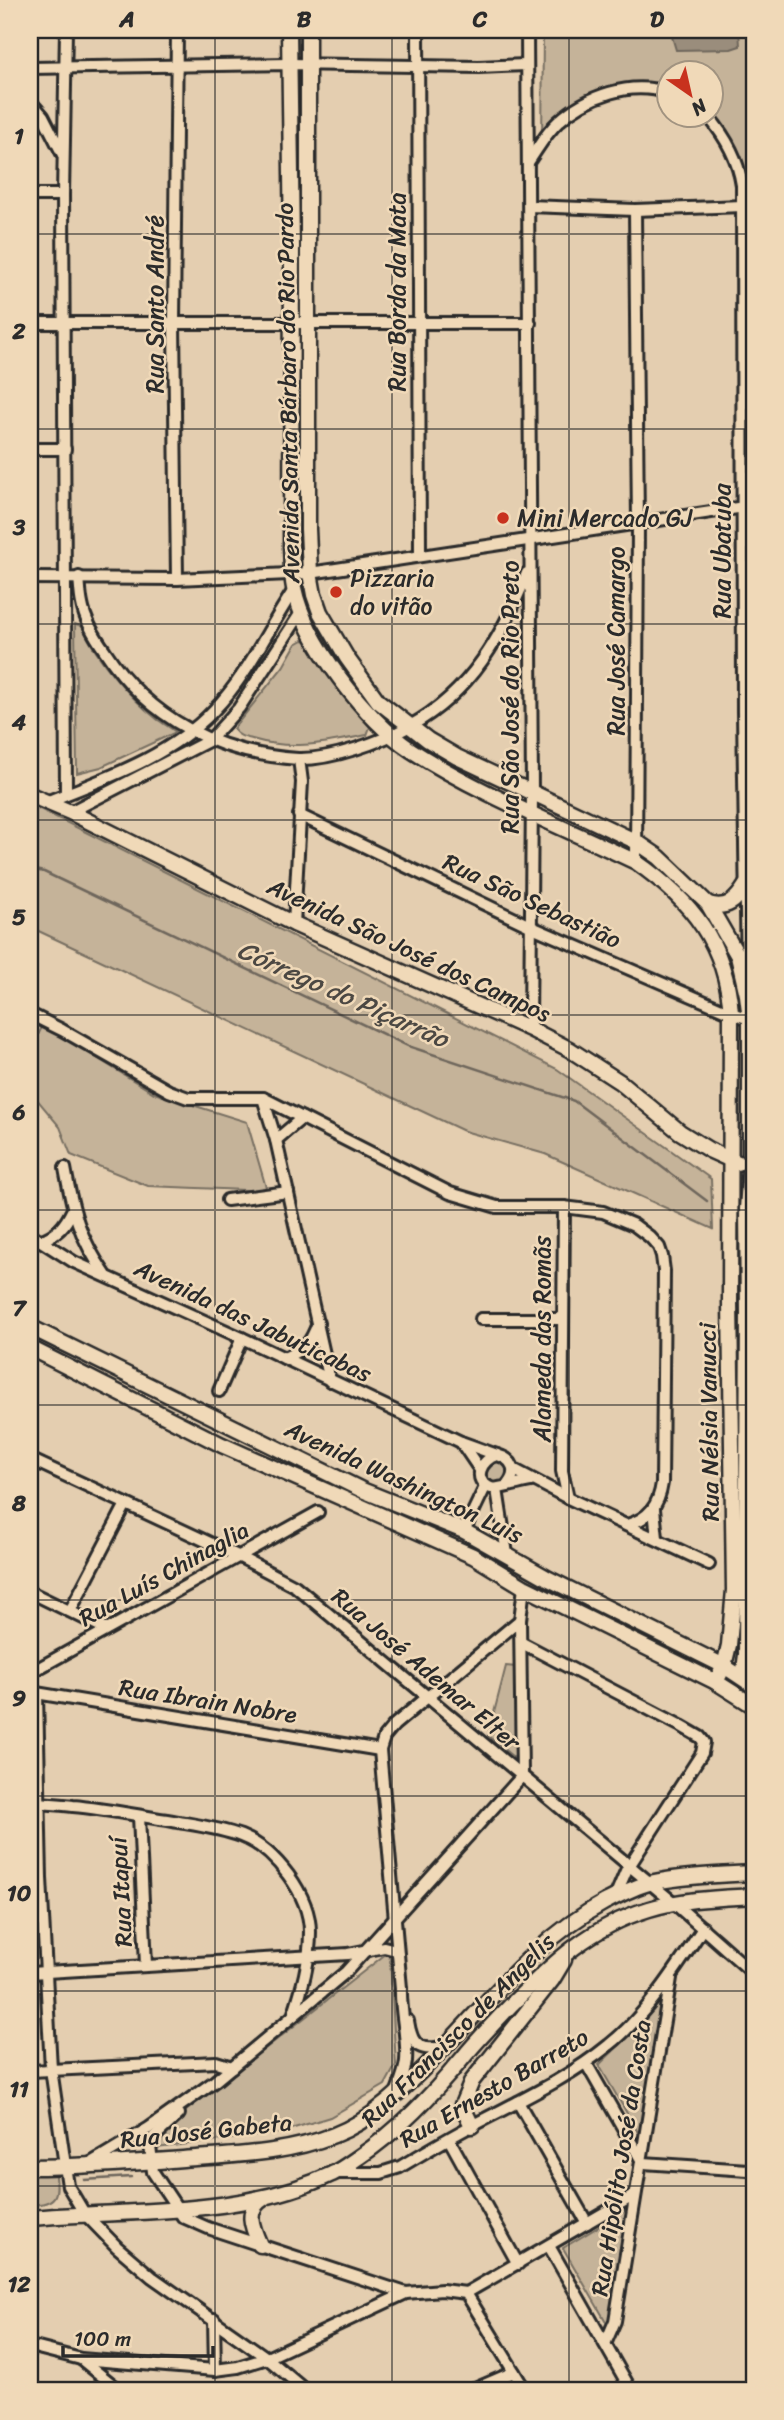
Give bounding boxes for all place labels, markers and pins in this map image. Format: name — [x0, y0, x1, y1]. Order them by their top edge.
place label: Mini Mercado GJ — [517, 497, 693, 539]
marker: Mini Mercado GJ — [495, 510, 511, 526]
place label: Pizzaria do vitão — [350, 557, 435, 627]
marker: Pizzaria do vitão — [328, 584, 344, 600]

